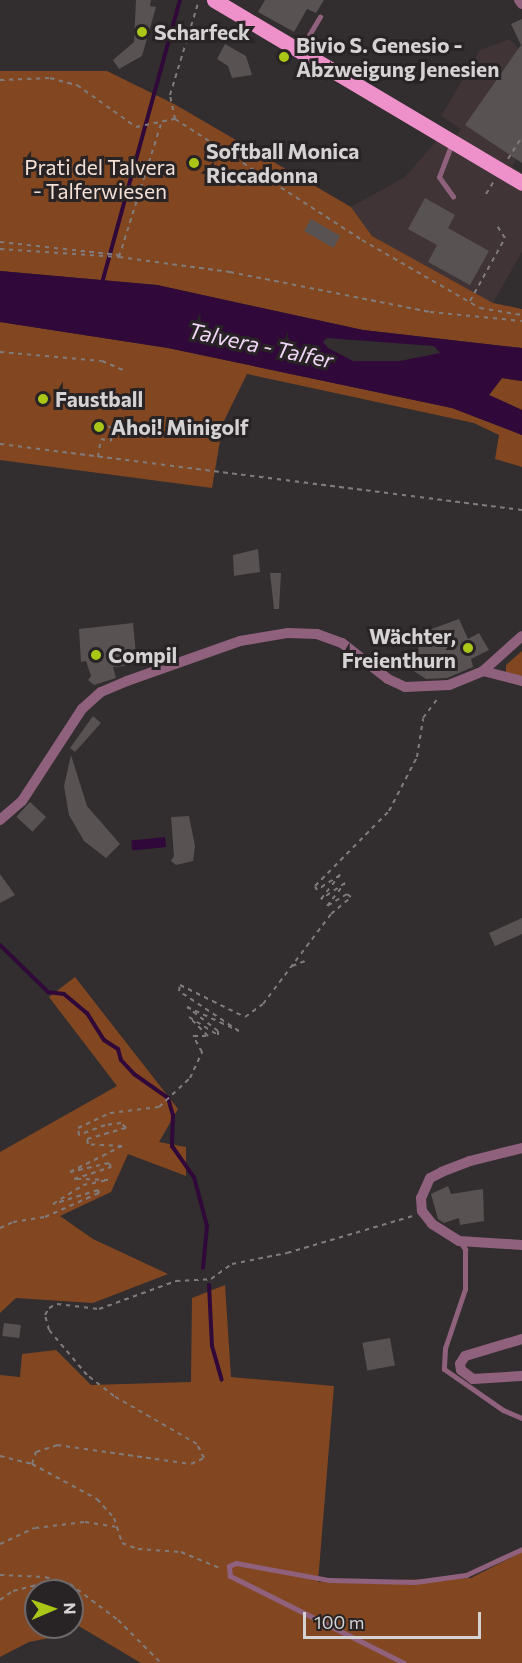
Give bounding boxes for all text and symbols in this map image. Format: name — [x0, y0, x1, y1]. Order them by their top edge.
place label: Scharfeck — [154, 19, 250, 45]
marker: Scharfeck — [135, 25, 149, 39]
place label: Bivio S. Genesio - Abzweigung Jenesien — [296, 32, 499, 82]
marker: Bivio S. Genesio - Abzweigung Jenesien — [277, 50, 291, 64]
place label: Softball Monica Riccadonna — [206, 138, 359, 188]
park label: Prati del Talvera - Talferwiesen — [24, 154, 176, 204]
marker: Softball Monica Riccadonna — [187, 156, 201, 170]
water label: Talvera - Talfer — [186, 317, 336, 373]
place label: Faustball — [55, 386, 143, 412]
marker: Faustball — [36, 392, 50, 406]
place label: Ahoi! Minigolf — [111, 414, 248, 440]
marker: Ahoi! Minigolf — [92, 420, 106, 434]
place label: Wächter, Freienthurn — [342, 623, 456, 673]
marker: Wächter, Freienthurn — [461, 641, 475, 655]
place label: Compil — [108, 642, 177, 668]
marker: Compil — [89, 648, 103, 662]
north arrow — [24, 1579, 84, 1639]
scale bar — [306, 1600, 484, 1638]
text: N — [61, 1602, 80, 1615]
text: 100 m — [314, 1611, 364, 1633]

